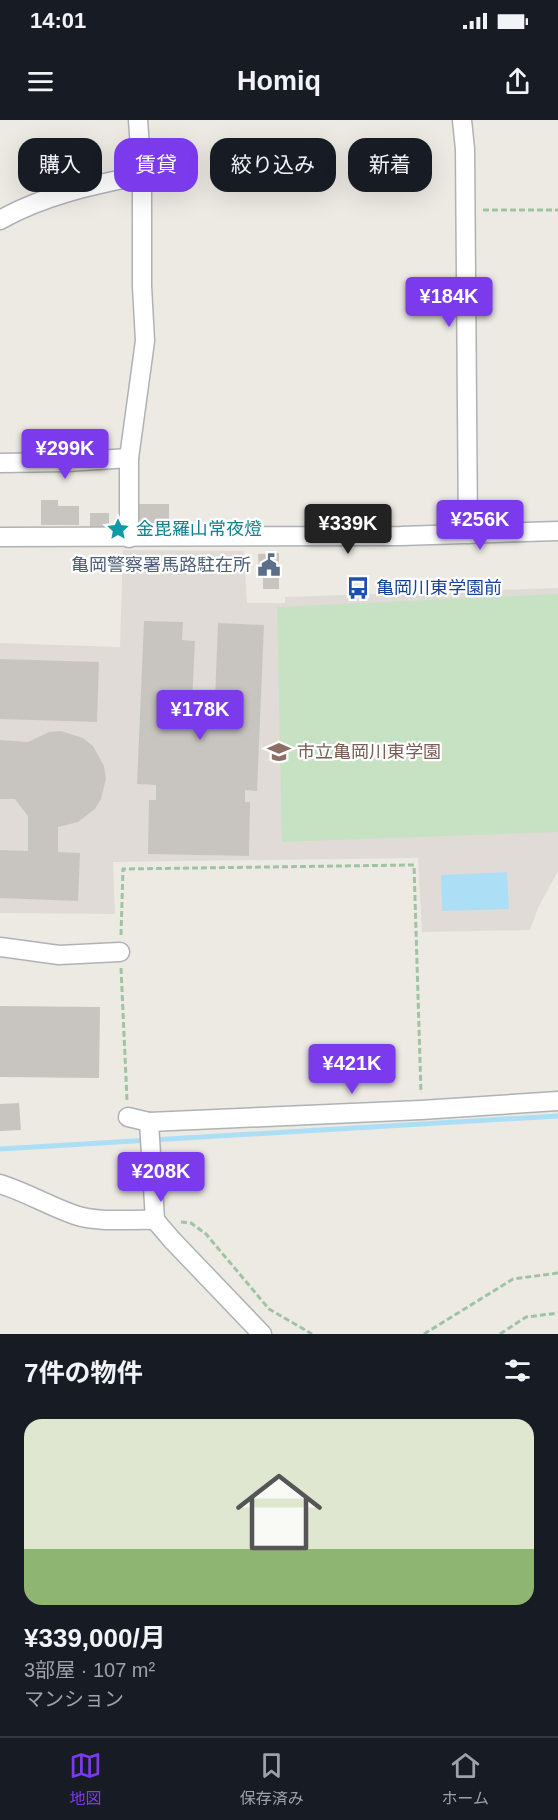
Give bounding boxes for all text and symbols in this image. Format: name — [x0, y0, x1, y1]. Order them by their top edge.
text: 14:01 — [30, 8, 86, 33]
icon: menu — [24, 65, 57, 98]
icon: share — [501, 65, 534, 98]
text: Homiq — [237, 66, 321, 96]
chip: 購入 — [18, 138, 102, 192]
chip: 賃貸 — [114, 138, 198, 192]
chip: 絞り込み — [210, 138, 336, 192]
chip: 新着 — [348, 138, 432, 192]
pin: ¥184K — [407, 277, 491, 328]
text: ¥184K — [420, 285, 478, 307]
pin: ¥299K — [23, 429, 107, 480]
text: ¥299K — [36, 437, 94, 459]
pin: ¥256K — [438, 500, 522, 551]
pin: ¥339K — [306, 504, 390, 555]
text: ¥256K — [451, 508, 509, 530]
text: ¥339K — [319, 512, 377, 534]
place icon: 金毘羅山常夜燈 — [105, 516, 131, 542]
place label: 金毘羅山常夜燈 — [136, 519, 262, 539]
public building icon: 亀岡警察署馬路駐在所 — [256, 552, 282, 578]
place label: 亀岡警察署馬路駐在所 — [71, 555, 251, 575]
bus stop icon: 亀岡川東学園前 — [345, 575, 371, 601]
place label: 亀岡川東学園前 — [376, 578, 502, 598]
pin: ¥178K — [158, 690, 242, 741]
text: ¥178K — [171, 698, 229, 720]
school or university icon: 市立亀岡川東学園 — [266, 739, 292, 765]
place label: 市立亀岡川東学園 — [297, 742, 441, 762]
pin: ¥421K — [310, 1044, 394, 1095]
text: ¥421K — [323, 1052, 381, 1074]
pin: ¥208K — [119, 1152, 203, 1203]
text: ¥208K — [132, 1160, 190, 1182]
icon: filters — [501, 1354, 534, 1387]
text: 7件の物件 — [24, 1358, 142, 1388]
icon: home — [225, 1458, 333, 1566]
text: ¥339,000/月 — [24, 1623, 166, 1653]
text: 3部屋 · 107 m² — [24, 1659, 155, 1681]
text: マンション — [24, 1688, 124, 1710]
tab: 地図 — [69, 1749, 102, 1809]
tab: 保存済み — [240, 1749, 304, 1809]
tab: ホーム — [442, 1749, 489, 1809]

